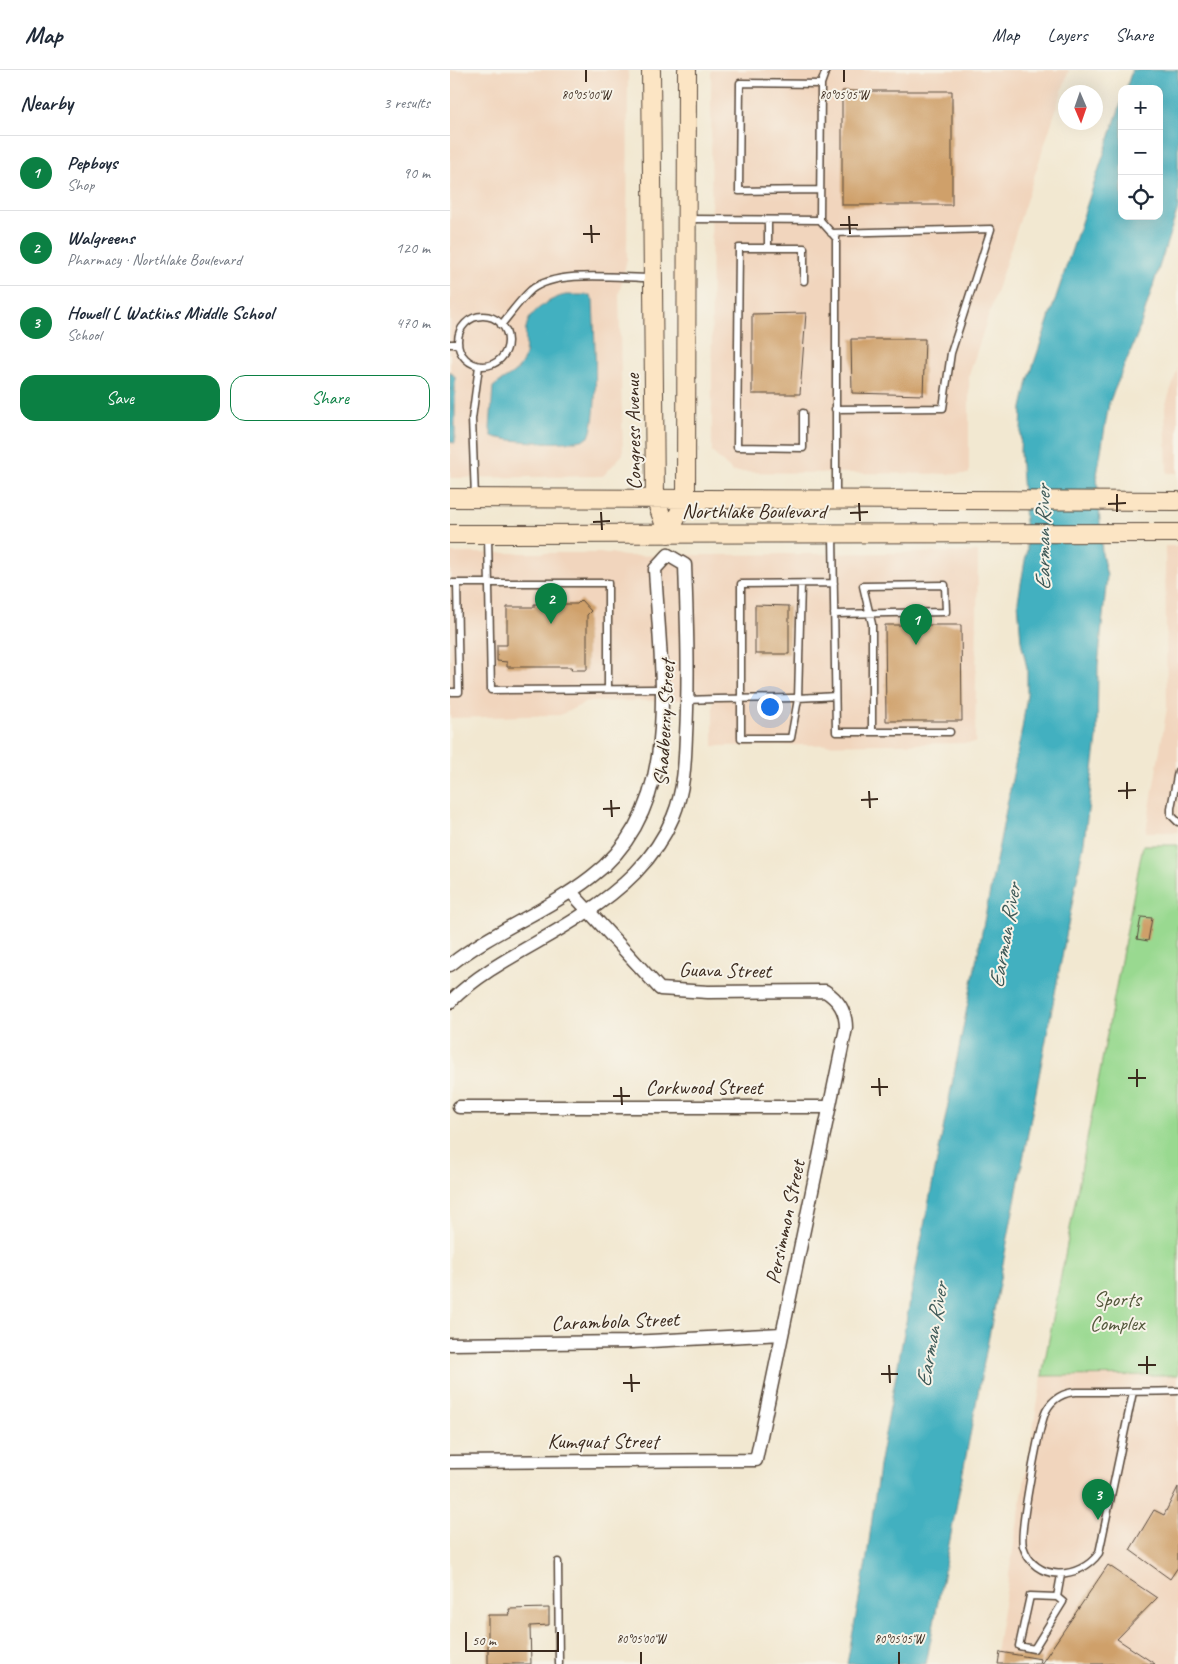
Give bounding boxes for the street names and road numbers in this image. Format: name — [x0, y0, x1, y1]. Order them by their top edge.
street label: Congress Avenue — [619, 373, 647, 490]
street label: Northlake Boulevard — [682, 498, 829, 524]
street label: Shadberry Street — [648, 656, 680, 787]
street label: Guava Street — [679, 956, 773, 984]
street label: Corkwood Street — [646, 1074, 764, 1100]
street label: Persimmon Street — [759, 1156, 811, 1286]
street label: Carambola Street — [551, 1306, 681, 1336]
street label: Kumquat Street — [548, 1428, 661, 1454]

